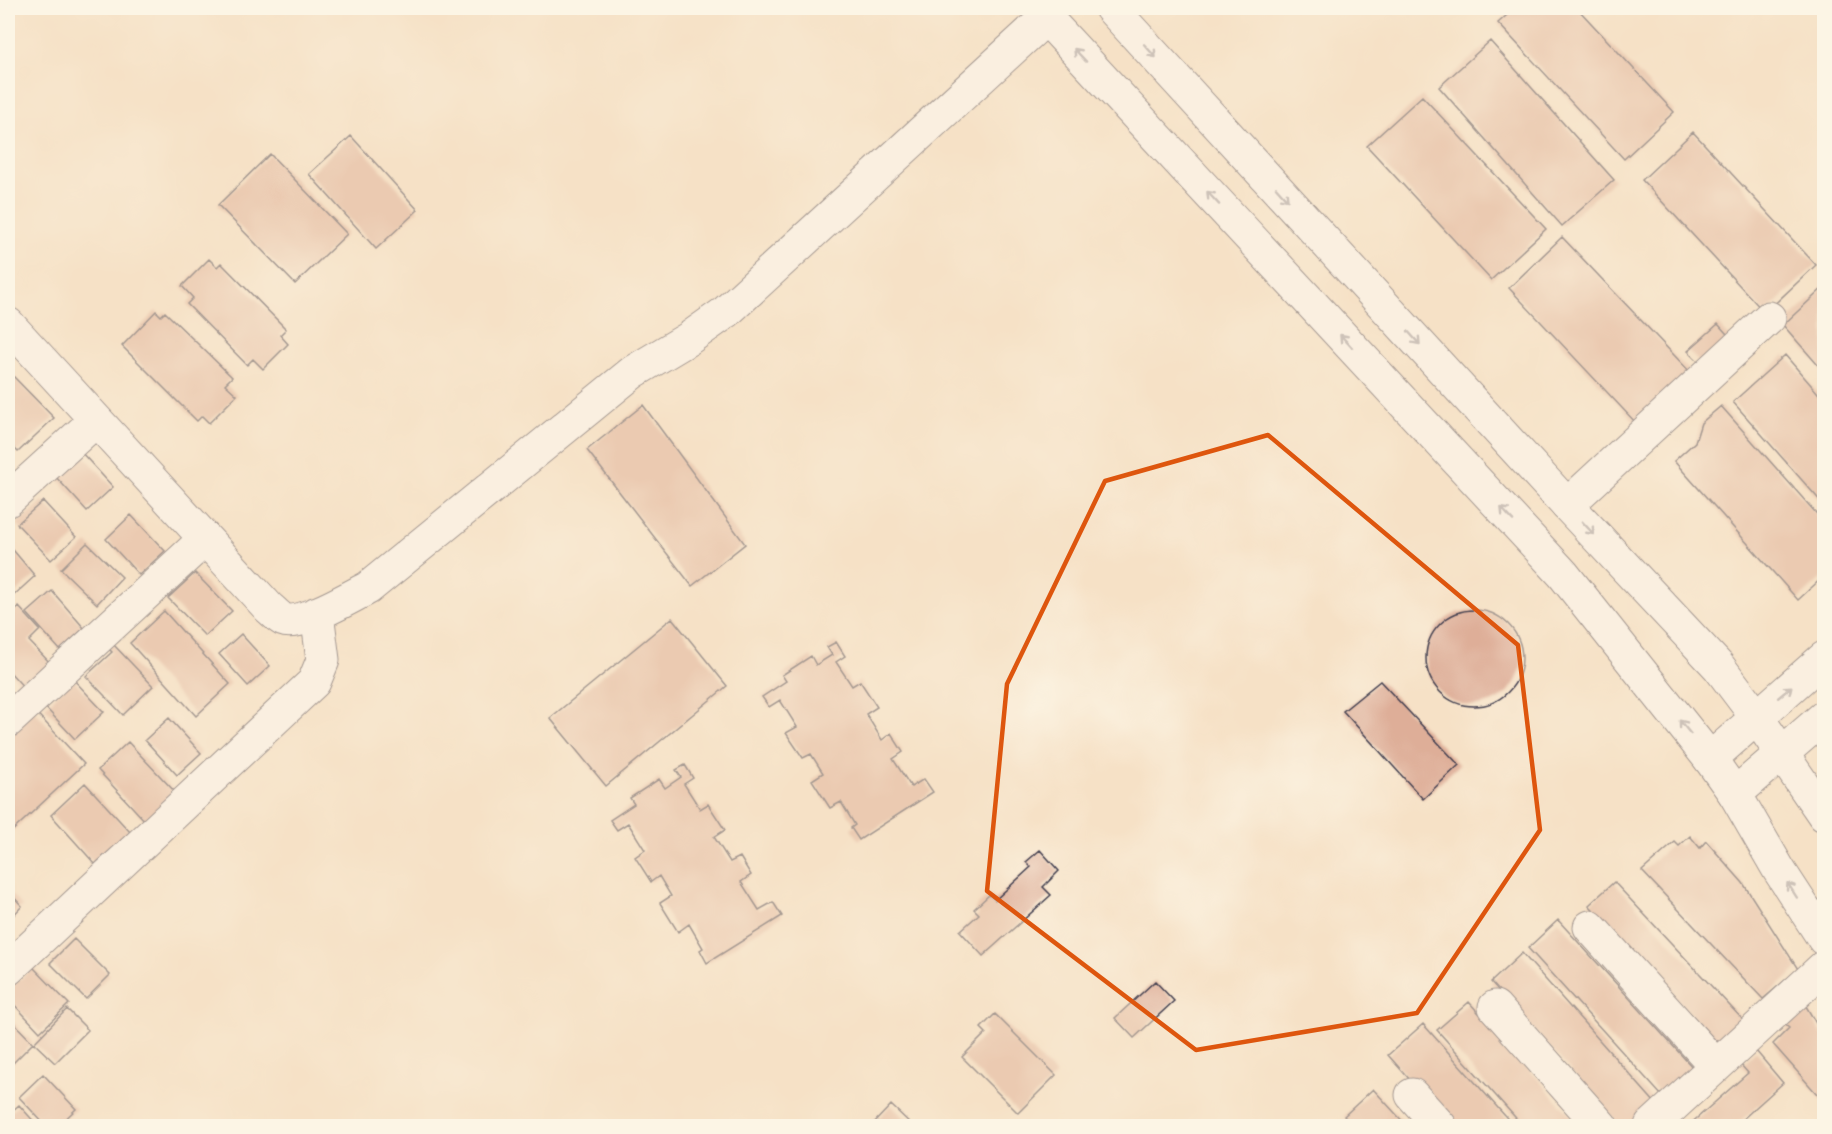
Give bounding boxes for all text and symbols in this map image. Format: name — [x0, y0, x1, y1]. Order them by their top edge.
one-way arrow — [1143, 43, 1158, 58]
one-way arrow — [1073, 48, 1087, 63]
one-way arrow — [1275, 187, 1289, 202]
one-way arrow — [1206, 190, 1220, 205]
one-way arrow — [1407, 331, 1421, 346]
one-way arrow — [1338, 333, 1353, 348]
one-way arrow — [1500, 507, 1514, 522]
one-way arrow — [1581, 521, 1596, 536]
one-way arrow — [1777, 685, 1792, 699]
one-way arrow — [1678, 720, 1691, 736]
one-way arrow — [1786, 882, 1798, 899]

